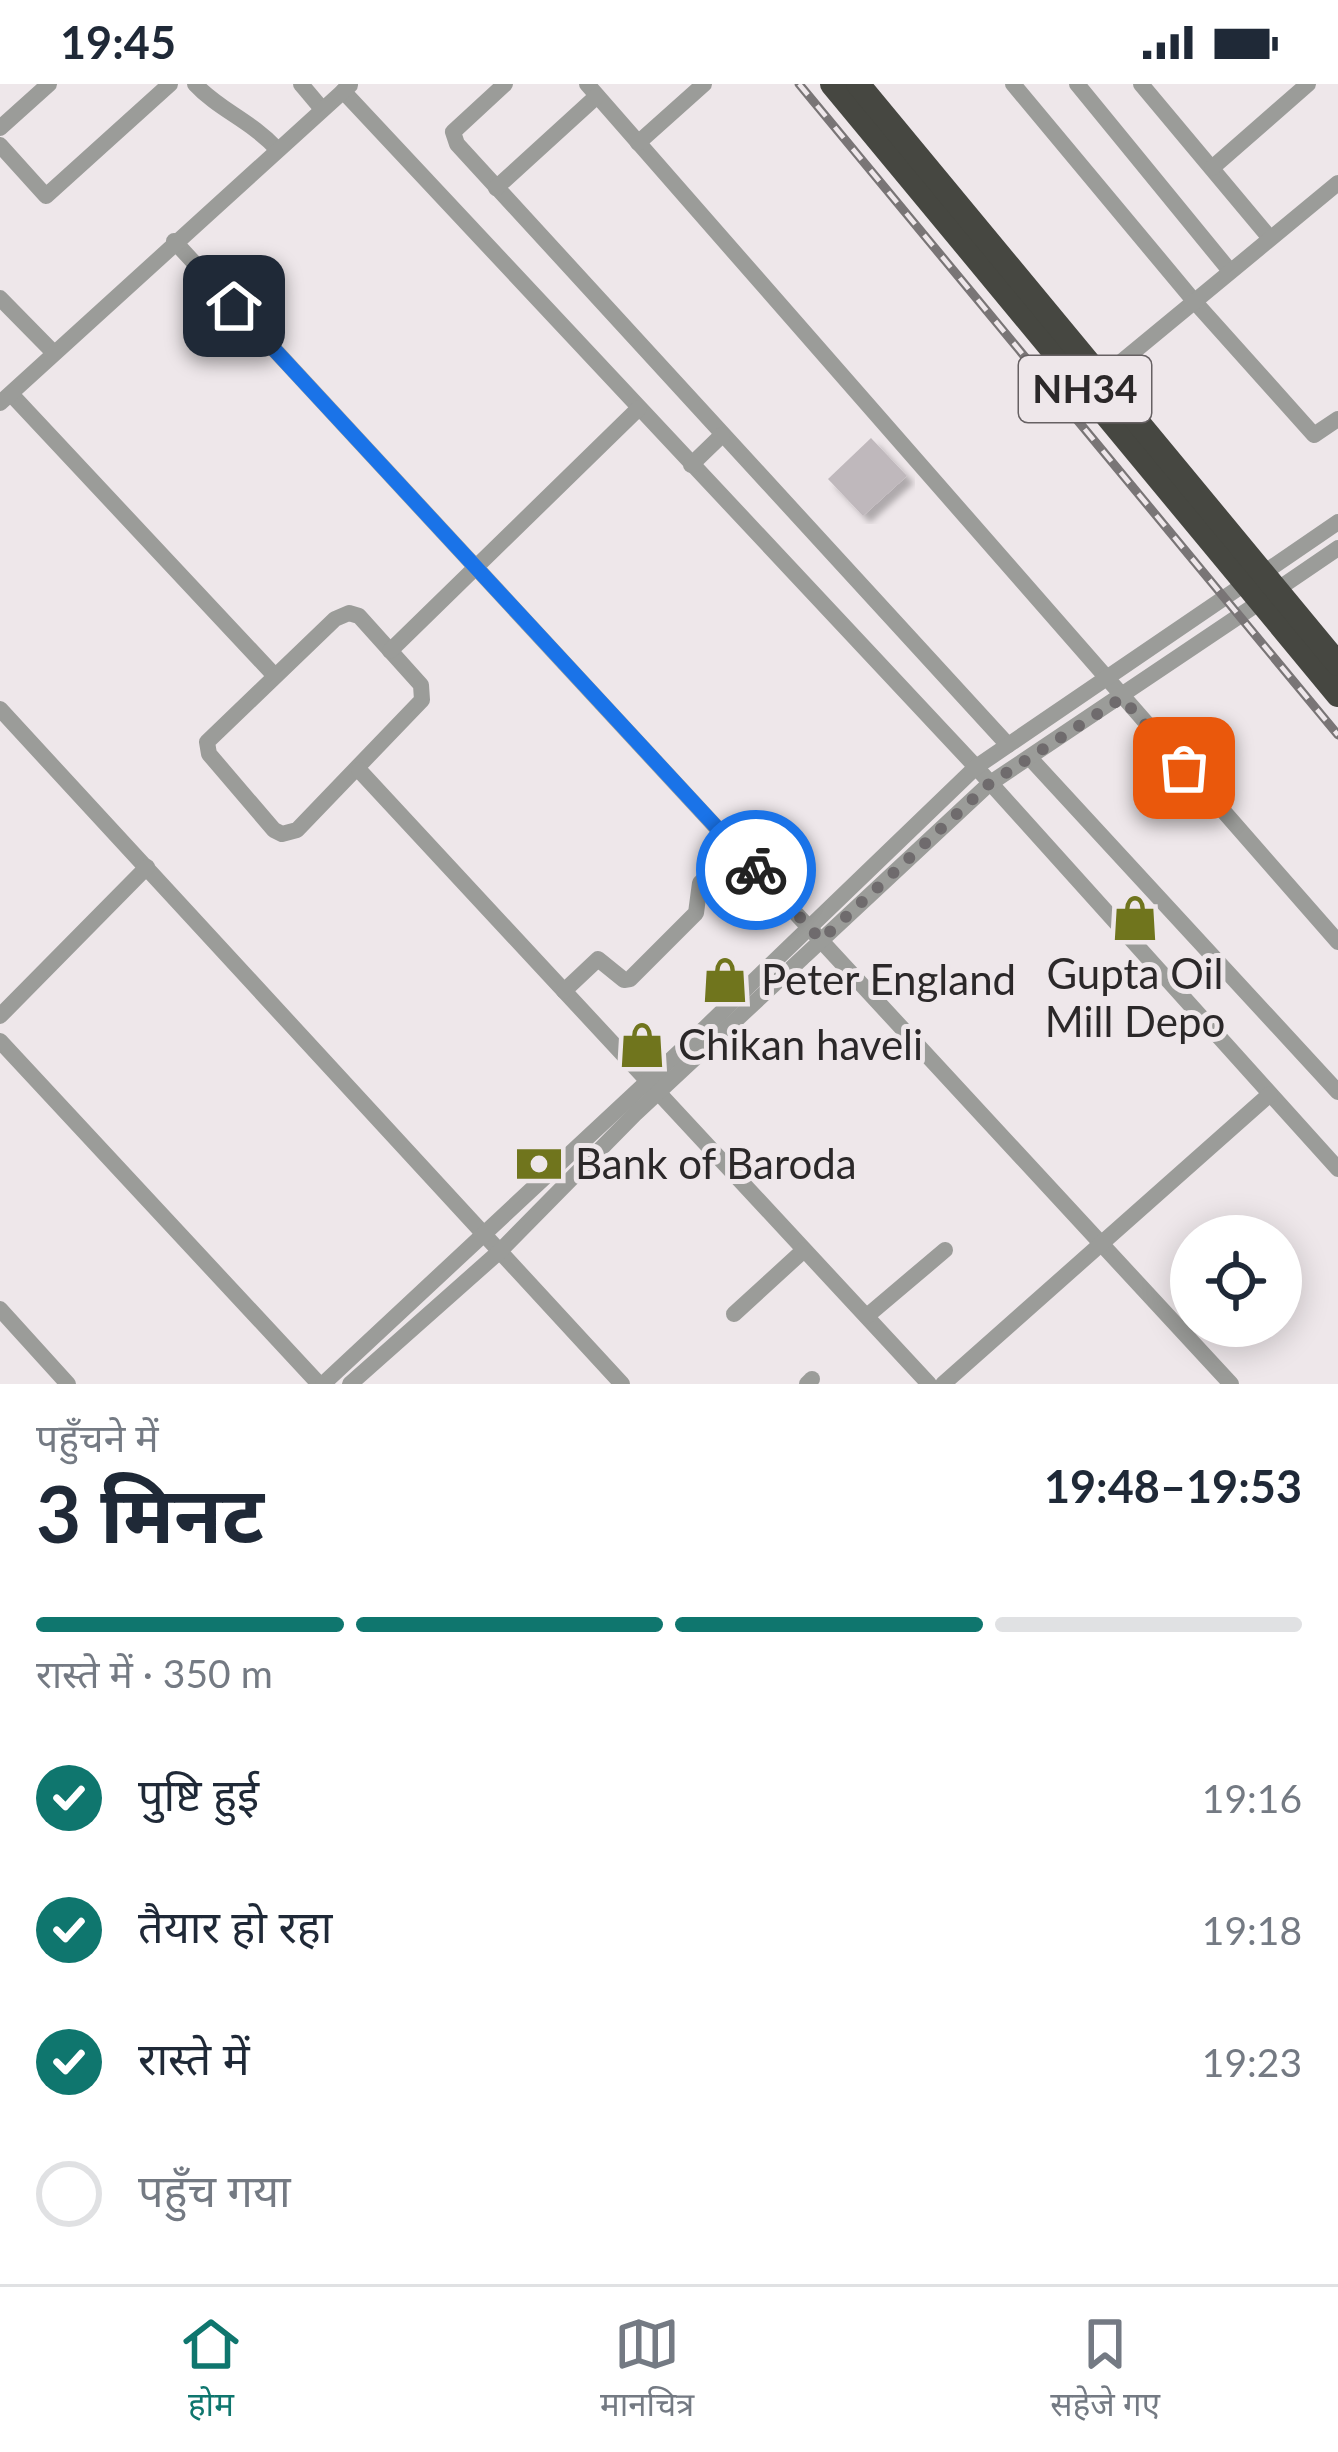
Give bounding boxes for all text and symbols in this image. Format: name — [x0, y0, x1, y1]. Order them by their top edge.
text: 19:45 — [60, 15, 176, 69]
pin — [183, 255, 285, 357]
icon: home — [201, 273, 267, 339]
road number: NH34 — [1019, 356, 1151, 422]
pin — [1133, 717, 1235, 819]
icon: bag — [1151, 735, 1217, 801]
courier — [696, 810, 816, 930]
icon: bike — [723, 837, 789, 903]
shop icon: Gupta Oil Mill Depo — [1110, 893, 1160, 943]
place label: Gupta Oil Mill Depo — [1045, 948, 1225, 1046]
place label: Peter England — [761, 954, 1016, 1004]
shop icon: Peter England — [700, 955, 750, 1005]
place label: Chikan haveli — [678, 1019, 923, 1069]
shop icon: Chikan haveli — [617, 1020, 667, 1070]
place label: Bank of Baroda — [575, 1138, 857, 1188]
bank icon: Bank of Baroda — [514, 1139, 564, 1189]
map controls — [1170, 1215, 1302, 1347]
button: locate — [1170, 1215, 1302, 1347]
text: पहुँचने में — [36, 1414, 159, 1460]
text: 19:48–19:53 — [1044, 1459, 1302, 1513]
text: 3 मिनट — [36, 1466, 264, 1560]
text: रास्ते में · 350 m — [36, 1650, 273, 1696]
icon: check — [36, 1765, 102, 1831]
text: पुष्टि हुई — [138, 1767, 259, 1821]
text: 19:16 — [1202, 1775, 1302, 1821]
icon: check — [36, 1897, 102, 1963]
text: तैयार हो रहा — [138, 1899, 332, 1953]
text: 19:18 — [1202, 1907, 1302, 1953]
icon: check — [36, 2029, 102, 2095]
text: रास्ते में — [138, 2031, 250, 2085]
text: 19:23 — [1202, 2039, 1302, 2085]
text: पहुँच गया — [138, 2163, 291, 2217]
tab: होम — [178, 2311, 244, 2429]
tab: मानचित्र — [600, 2311, 694, 2429]
tab: सहेजे गए — [1050, 2311, 1160, 2429]

